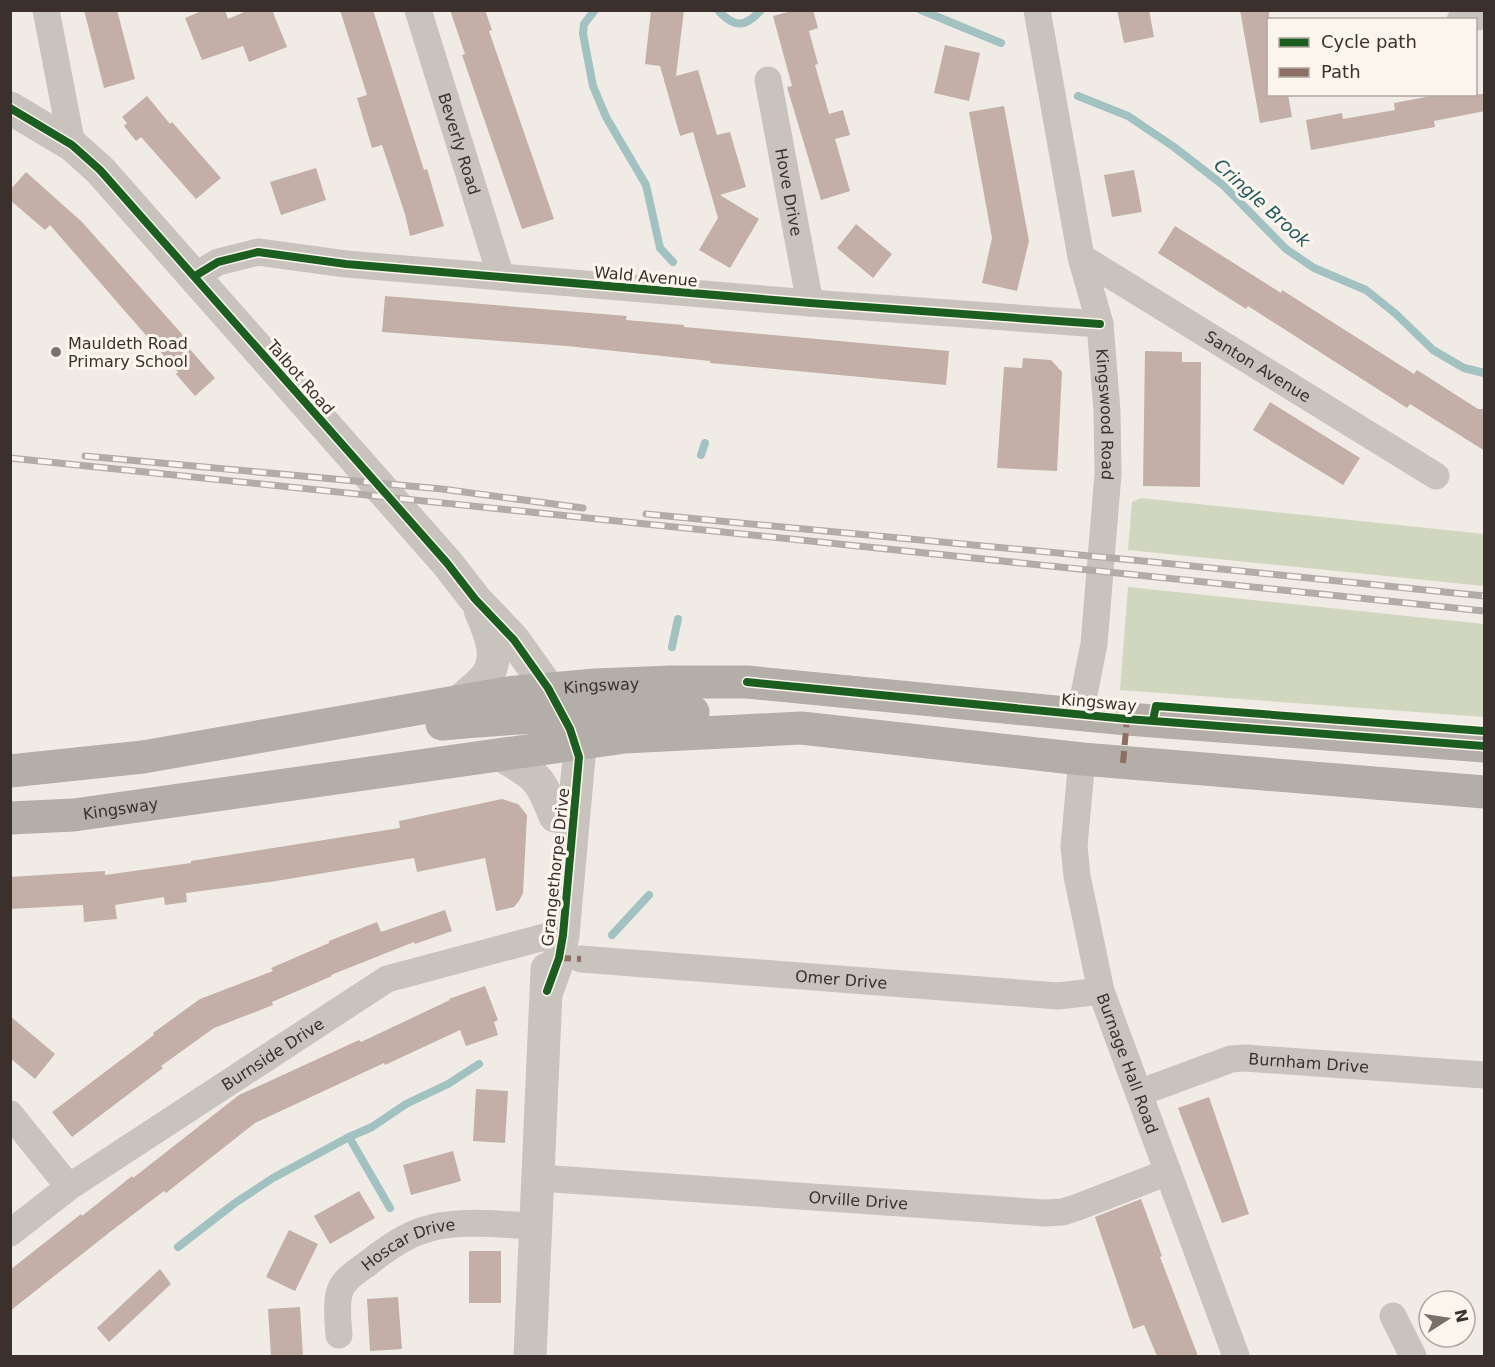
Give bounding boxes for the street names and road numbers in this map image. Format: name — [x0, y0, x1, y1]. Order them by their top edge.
street label: Beverly Road — [434, 90, 484, 197]
street label: Hove Drive — [771, 147, 806, 238]
street label: Wald Avenue — [593, 263, 698, 290]
street label: Santon Avenue — [1201, 327, 1314, 406]
street label: Talbot Road — [262, 335, 338, 419]
street label: Kingswood Road — [1092, 348, 1117, 481]
street label: Kingsway — [563, 674, 640, 698]
street label: Kingsway — [1060, 690, 1138, 715]
street label: Grangethorpe Drive — [538, 787, 573, 947]
street label: Kingsway — [82, 794, 159, 824]
street label: Omer Drive — [794, 967, 888, 993]
street label: Burnage Hall Road — [1093, 990, 1162, 1136]
street label: Burnside Drive — [218, 1014, 327, 1095]
street label: Burnham Drive — [1248, 1049, 1370, 1077]
street label: Orville Drive — [808, 1188, 909, 1213]
street label: Hoscar Drive — [358, 1215, 456, 1275]

